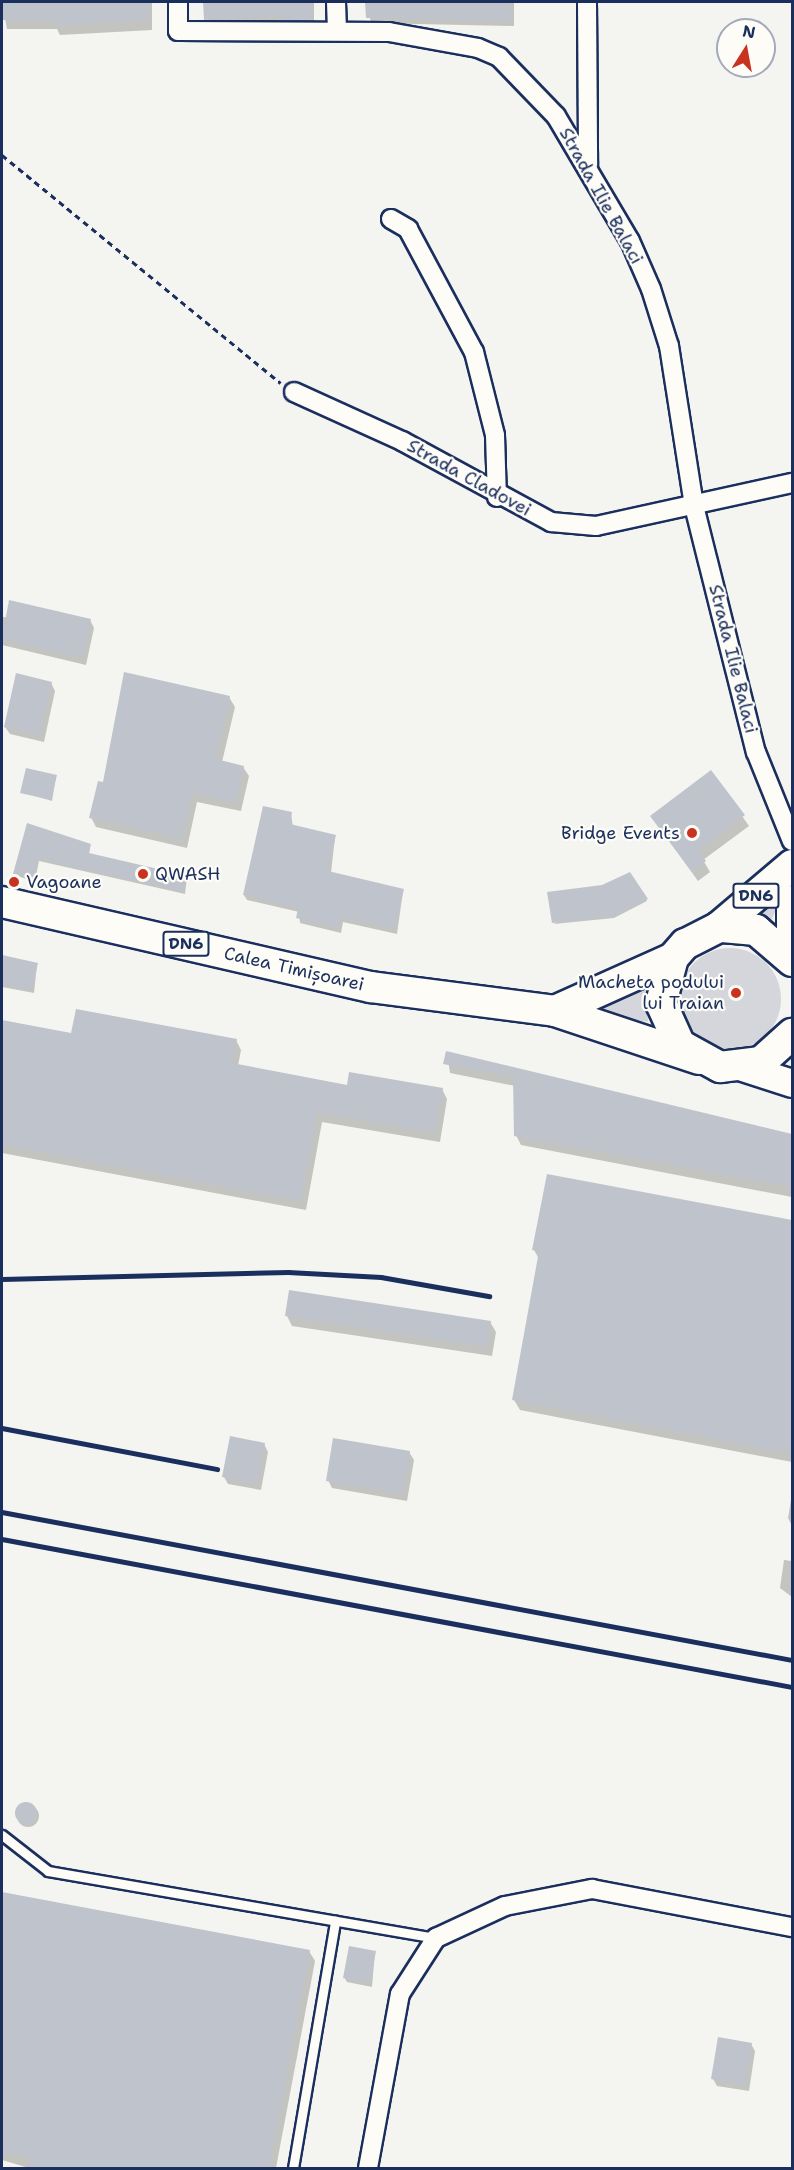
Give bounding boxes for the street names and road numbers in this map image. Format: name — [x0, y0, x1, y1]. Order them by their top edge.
street label: Strada Ilie Balaci — [555, 124, 647, 268]
street label: Strada Cladovei — [403, 435, 535, 521]
street label: Strada Ilie Balaci — [704, 582, 762, 736]
road number: DN6 — [732, 883, 780, 909]
road number: DN6 — [162, 931, 210, 957]
street label: Calea Timișoarei — [222, 942, 366, 996]

